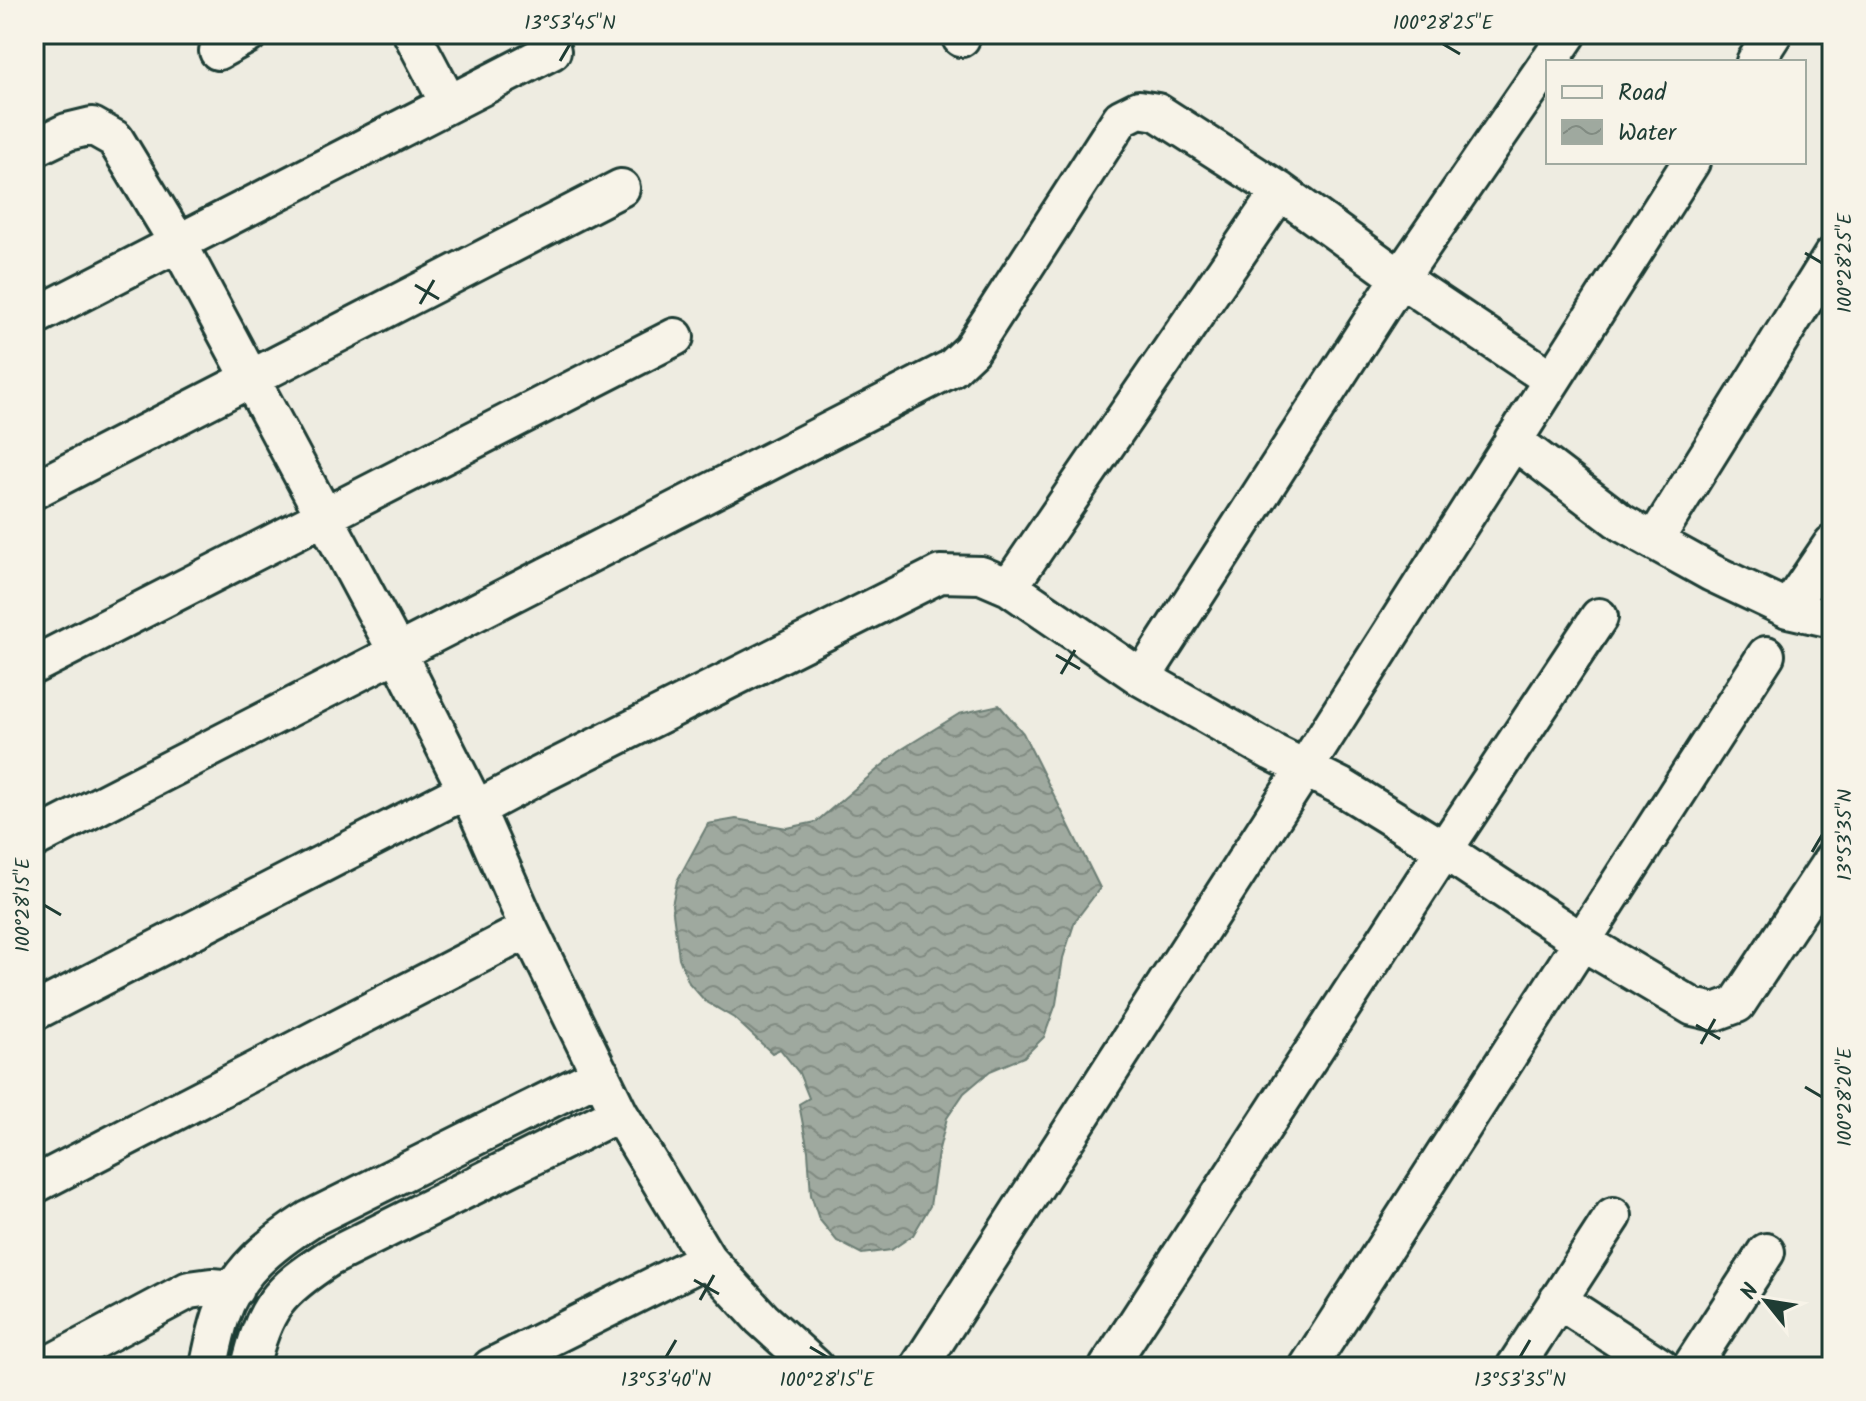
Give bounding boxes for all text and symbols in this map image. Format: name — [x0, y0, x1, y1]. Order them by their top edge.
text: 13°53'45"N — [524, 8, 616, 40]
text: 100°28'25"E — [1393, 8, 1494, 40]
legend — [1546, 60, 1806, 164]
text: Road — [1618, 74, 1667, 113]
text: Water — [1618, 114, 1678, 153]
text: 100°28'25"E — [1830, 212, 1862, 313]
text: 13°53'35"N — [1830, 789, 1862, 881]
text: 100°28'15"E — [8, 856, 40, 952]
text: 100°28'20"E — [1830, 1046, 1862, 1147]
north arrow — [1726, 1261, 1806, 1341]
text: N — [1732, 1277, 1770, 1307]
text: 13°53'40"N — [621, 1365, 711, 1397]
text: 100°28'15"E — [780, 1365, 876, 1397]
text: 13°53'35"N — [1474, 1365, 1566, 1397]

